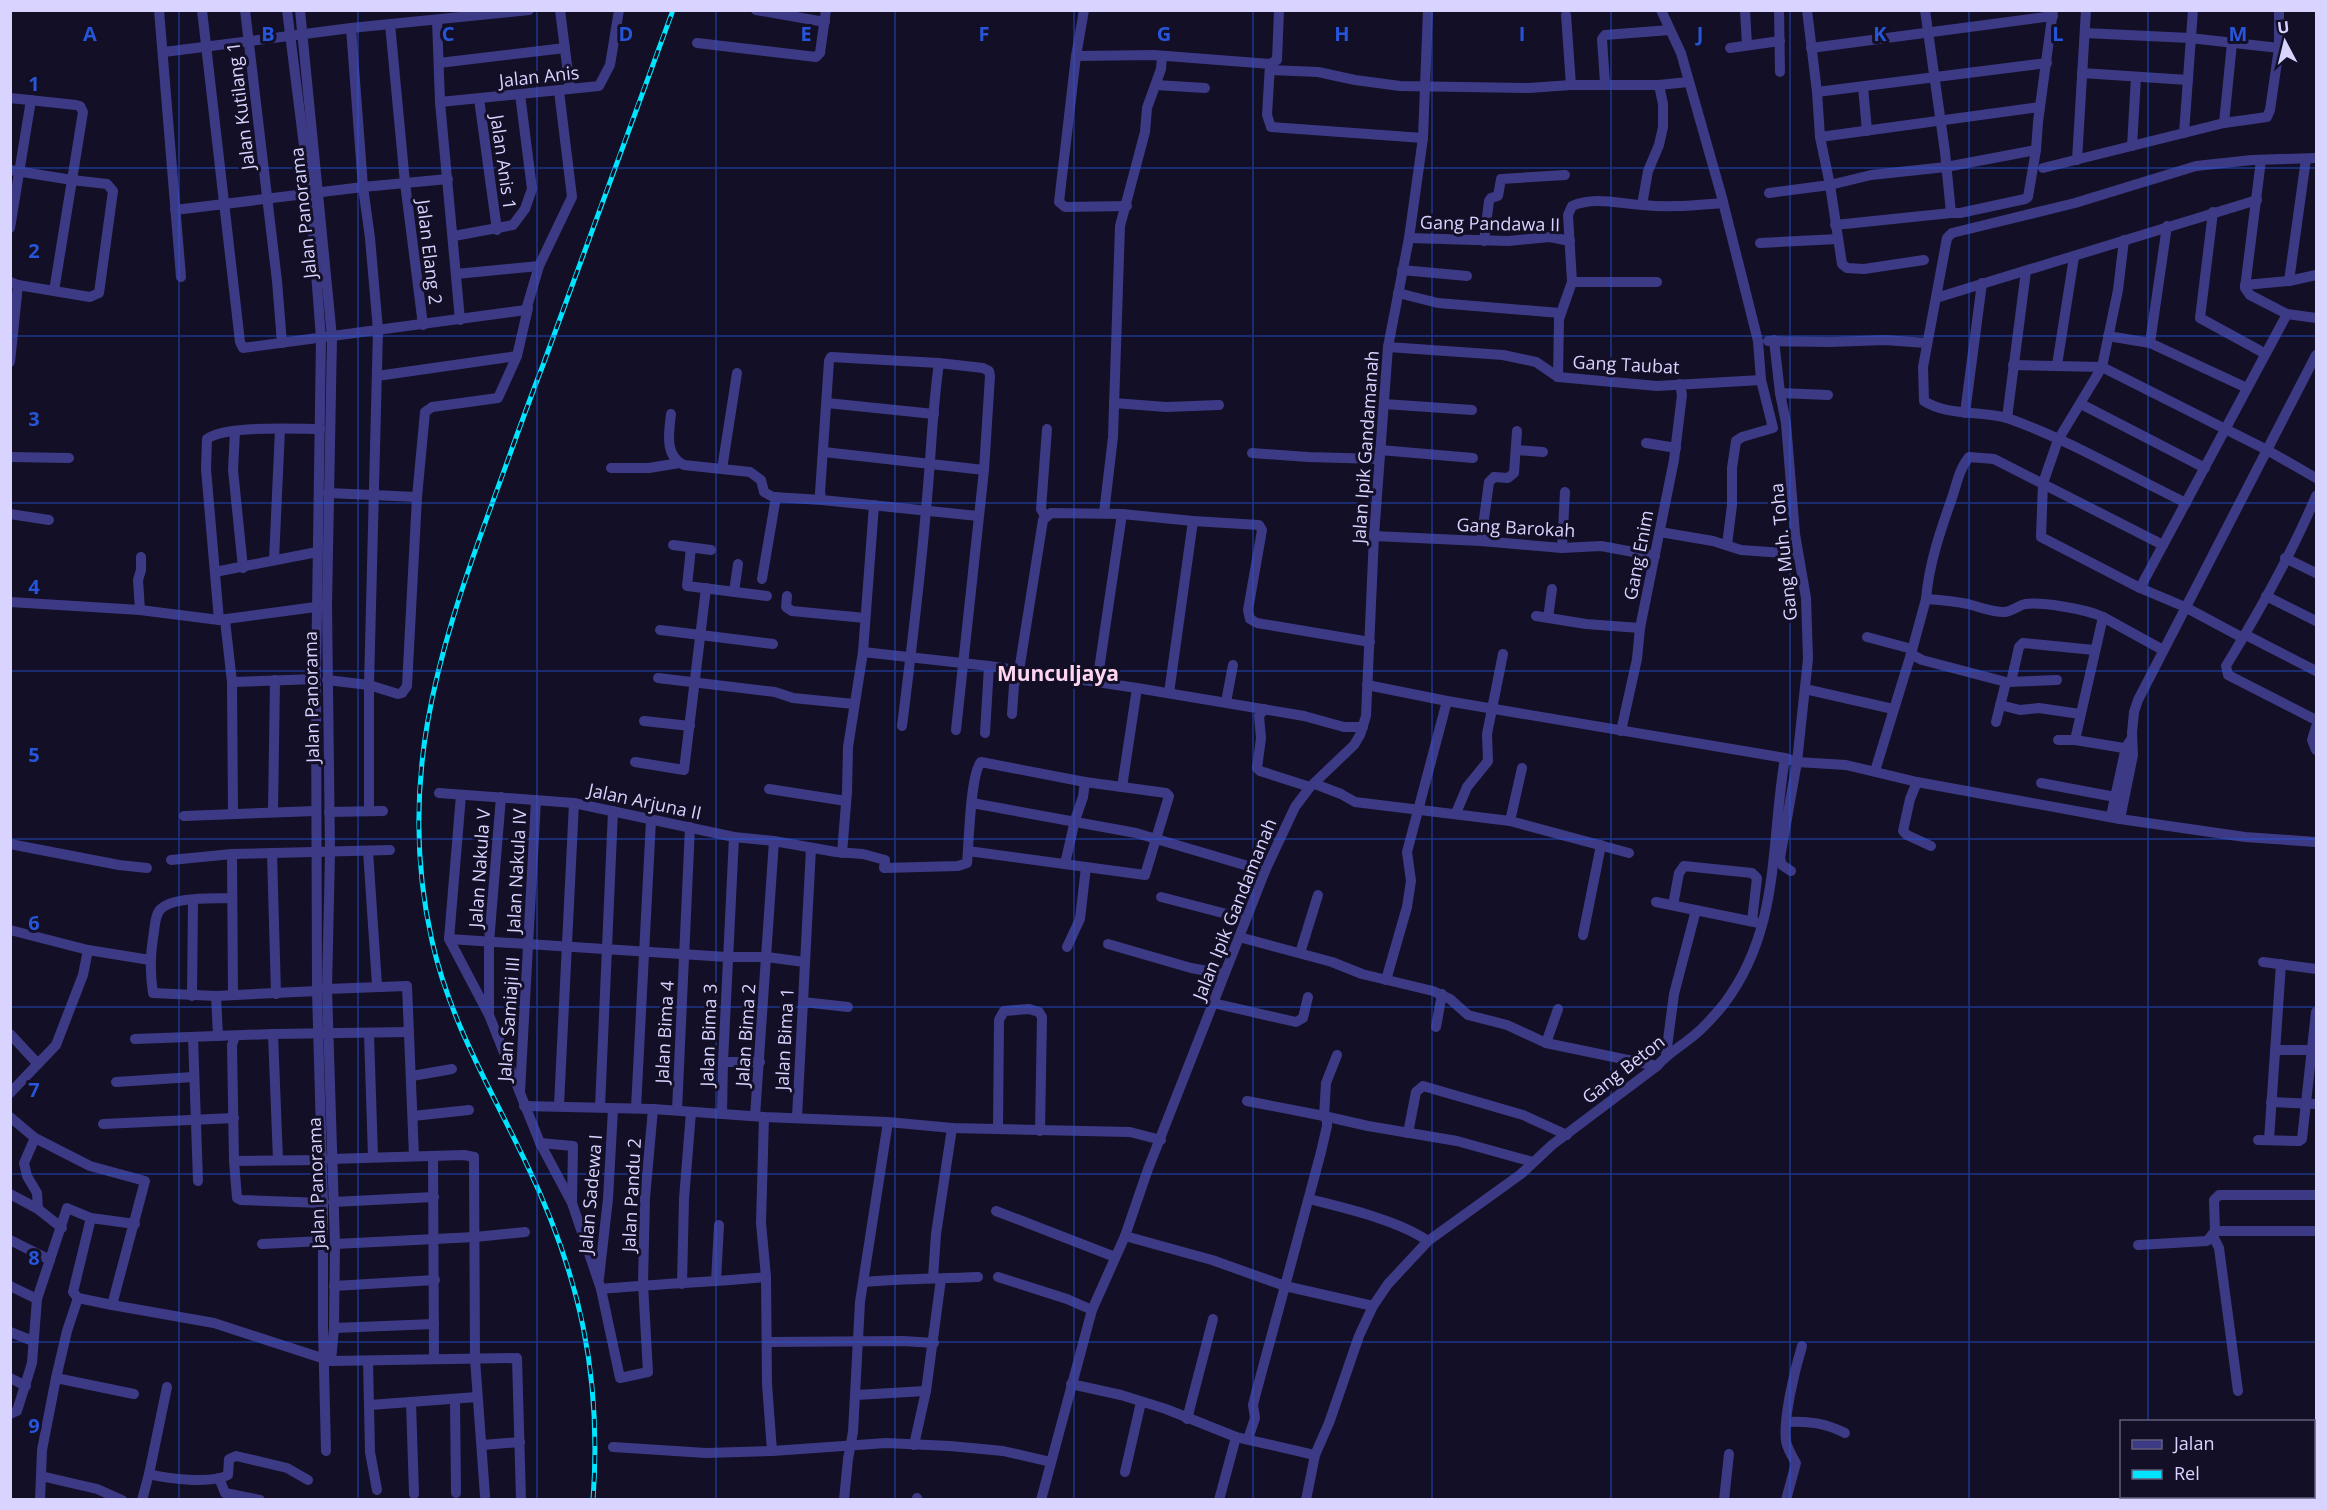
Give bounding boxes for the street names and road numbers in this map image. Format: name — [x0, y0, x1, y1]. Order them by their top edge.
street label: Jalan Kutilang 1 — [220, 41, 260, 173]
street label: Jalan Anis — [496, 60, 580, 92]
street label: Jalan Anis 1 — [485, 111, 523, 211]
street label: Jalan Panorama — [284, 146, 322, 282]
street label: Jalan Elang 2 — [411, 196, 448, 306]
street label: Gang Pandawa II — [1420, 210, 1560, 236]
street label: Gang Taubat — [1572, 349, 1680, 379]
street label: Jalan Ipik Gandamanah — [1346, 350, 1384, 546]
street label: Gang Muh. Toha — [1764, 482, 1802, 622]
street label: Gang Enim — [1618, 508, 1658, 602]
street label: Gang Barokah — [1456, 512, 1576, 542]
street label: Jalan Panorama — [298, 631, 324, 765]
street label: Jalan Arjuna II — [584, 777, 704, 825]
street label: Jalan Nakula V — [463, 807, 495, 930]
street label: Jalan Nakula IV — [501, 808, 531, 936]
street label: Jalan Ipik Gandamanah — [1186, 815, 1281, 1005]
street label: Jalan Samiaji III — [492, 956, 524, 1084]
street label: Jalan Bima 4 — [649, 980, 679, 1086]
street label: Jalan Bima 3 — [694, 983, 722, 1089]
street label: Jalan Bima 2 — [729, 983, 761, 1089]
street label: Jalan Bima 1 — [769, 987, 799, 1093]
street label: Gang Beton — [1577, 1029, 1669, 1109]
street label: Jalan Panorama — [302, 1117, 330, 1251]
street label: Jalan Sadewa I — [573, 1133, 607, 1257]
street label: Jalan Pandu 2 — [616, 1137, 646, 1255]

